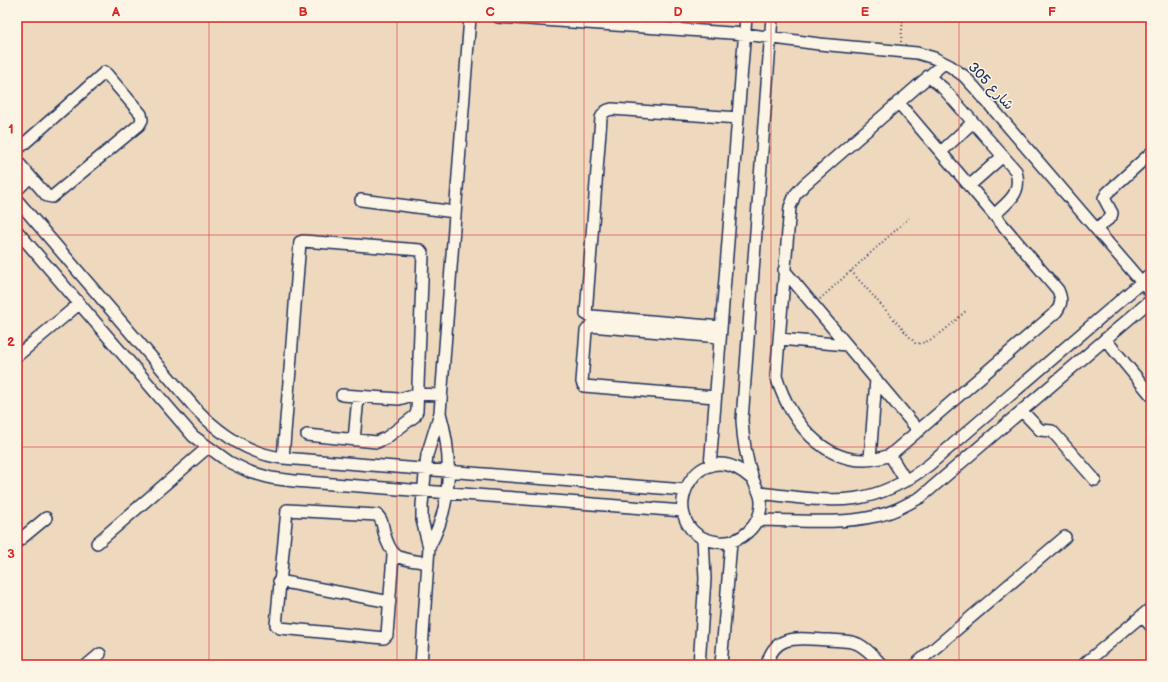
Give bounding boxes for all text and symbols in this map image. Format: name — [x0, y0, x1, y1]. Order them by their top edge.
text: A — [111, 4, 120, 20]
text: B — [298, 4, 308, 20]
text: C — [485, 4, 495, 20]
text: D — [673, 4, 683, 20]
text: E — [861, 4, 870, 20]
text: F — [1048, 4, 1056, 20]
street label: شارع 305 — [964, 59, 1017, 114]
text: 1 — [8, 121, 14, 137]
text: 2 — [7, 334, 15, 350]
text: 3 — [7, 546, 15, 562]

